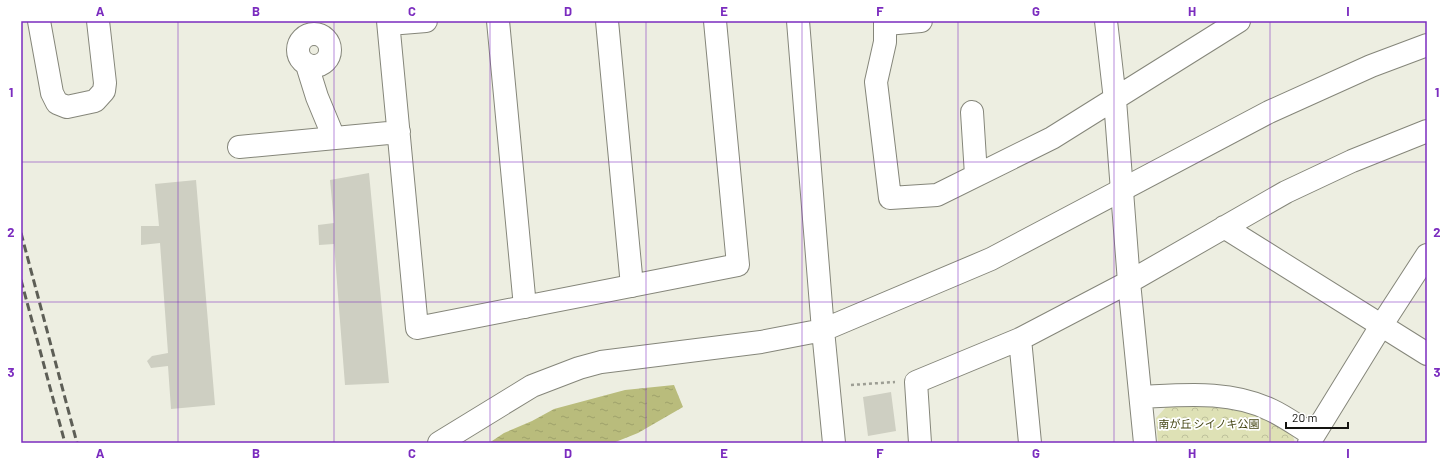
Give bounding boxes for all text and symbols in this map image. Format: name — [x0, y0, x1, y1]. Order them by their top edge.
text: A — [96, 3, 105, 19]
text: B — [252, 3, 260, 19]
text: C — [408, 3, 416, 19]
text: D — [564, 3, 572, 19]
text: E — [720, 3, 728, 19]
text: F — [876, 3, 884, 19]
text: G — [1032, 3, 1040, 19]
text: H — [1188, 3, 1196, 19]
text: I — [1346, 3, 1350, 19]
text: 1 — [9, 84, 13, 100]
text: 1 — [1435, 84, 1439, 100]
text: 2 — [7, 224, 15, 240]
text: 2 — [1433, 224, 1441, 240]
text: 3 — [7, 364, 15, 380]
text: 3 — [1433, 364, 1441, 380]
scale bar — [1286, 404, 1348, 430]
text: 20 m — [1292, 410, 1318, 424]
park label: 南が丘 シイノキ公園 — [1158, 417, 1260, 430]
text: A — [96, 445, 105, 461]
text: B — [252, 445, 260, 461]
text: C — [408, 445, 416, 461]
text: D — [564, 445, 572, 461]
text: E — [720, 445, 728, 461]
text: F — [876, 445, 884, 461]
text: G — [1032, 445, 1040, 461]
text: H — [1188, 445, 1196, 461]
text: I — [1346, 445, 1350, 461]

